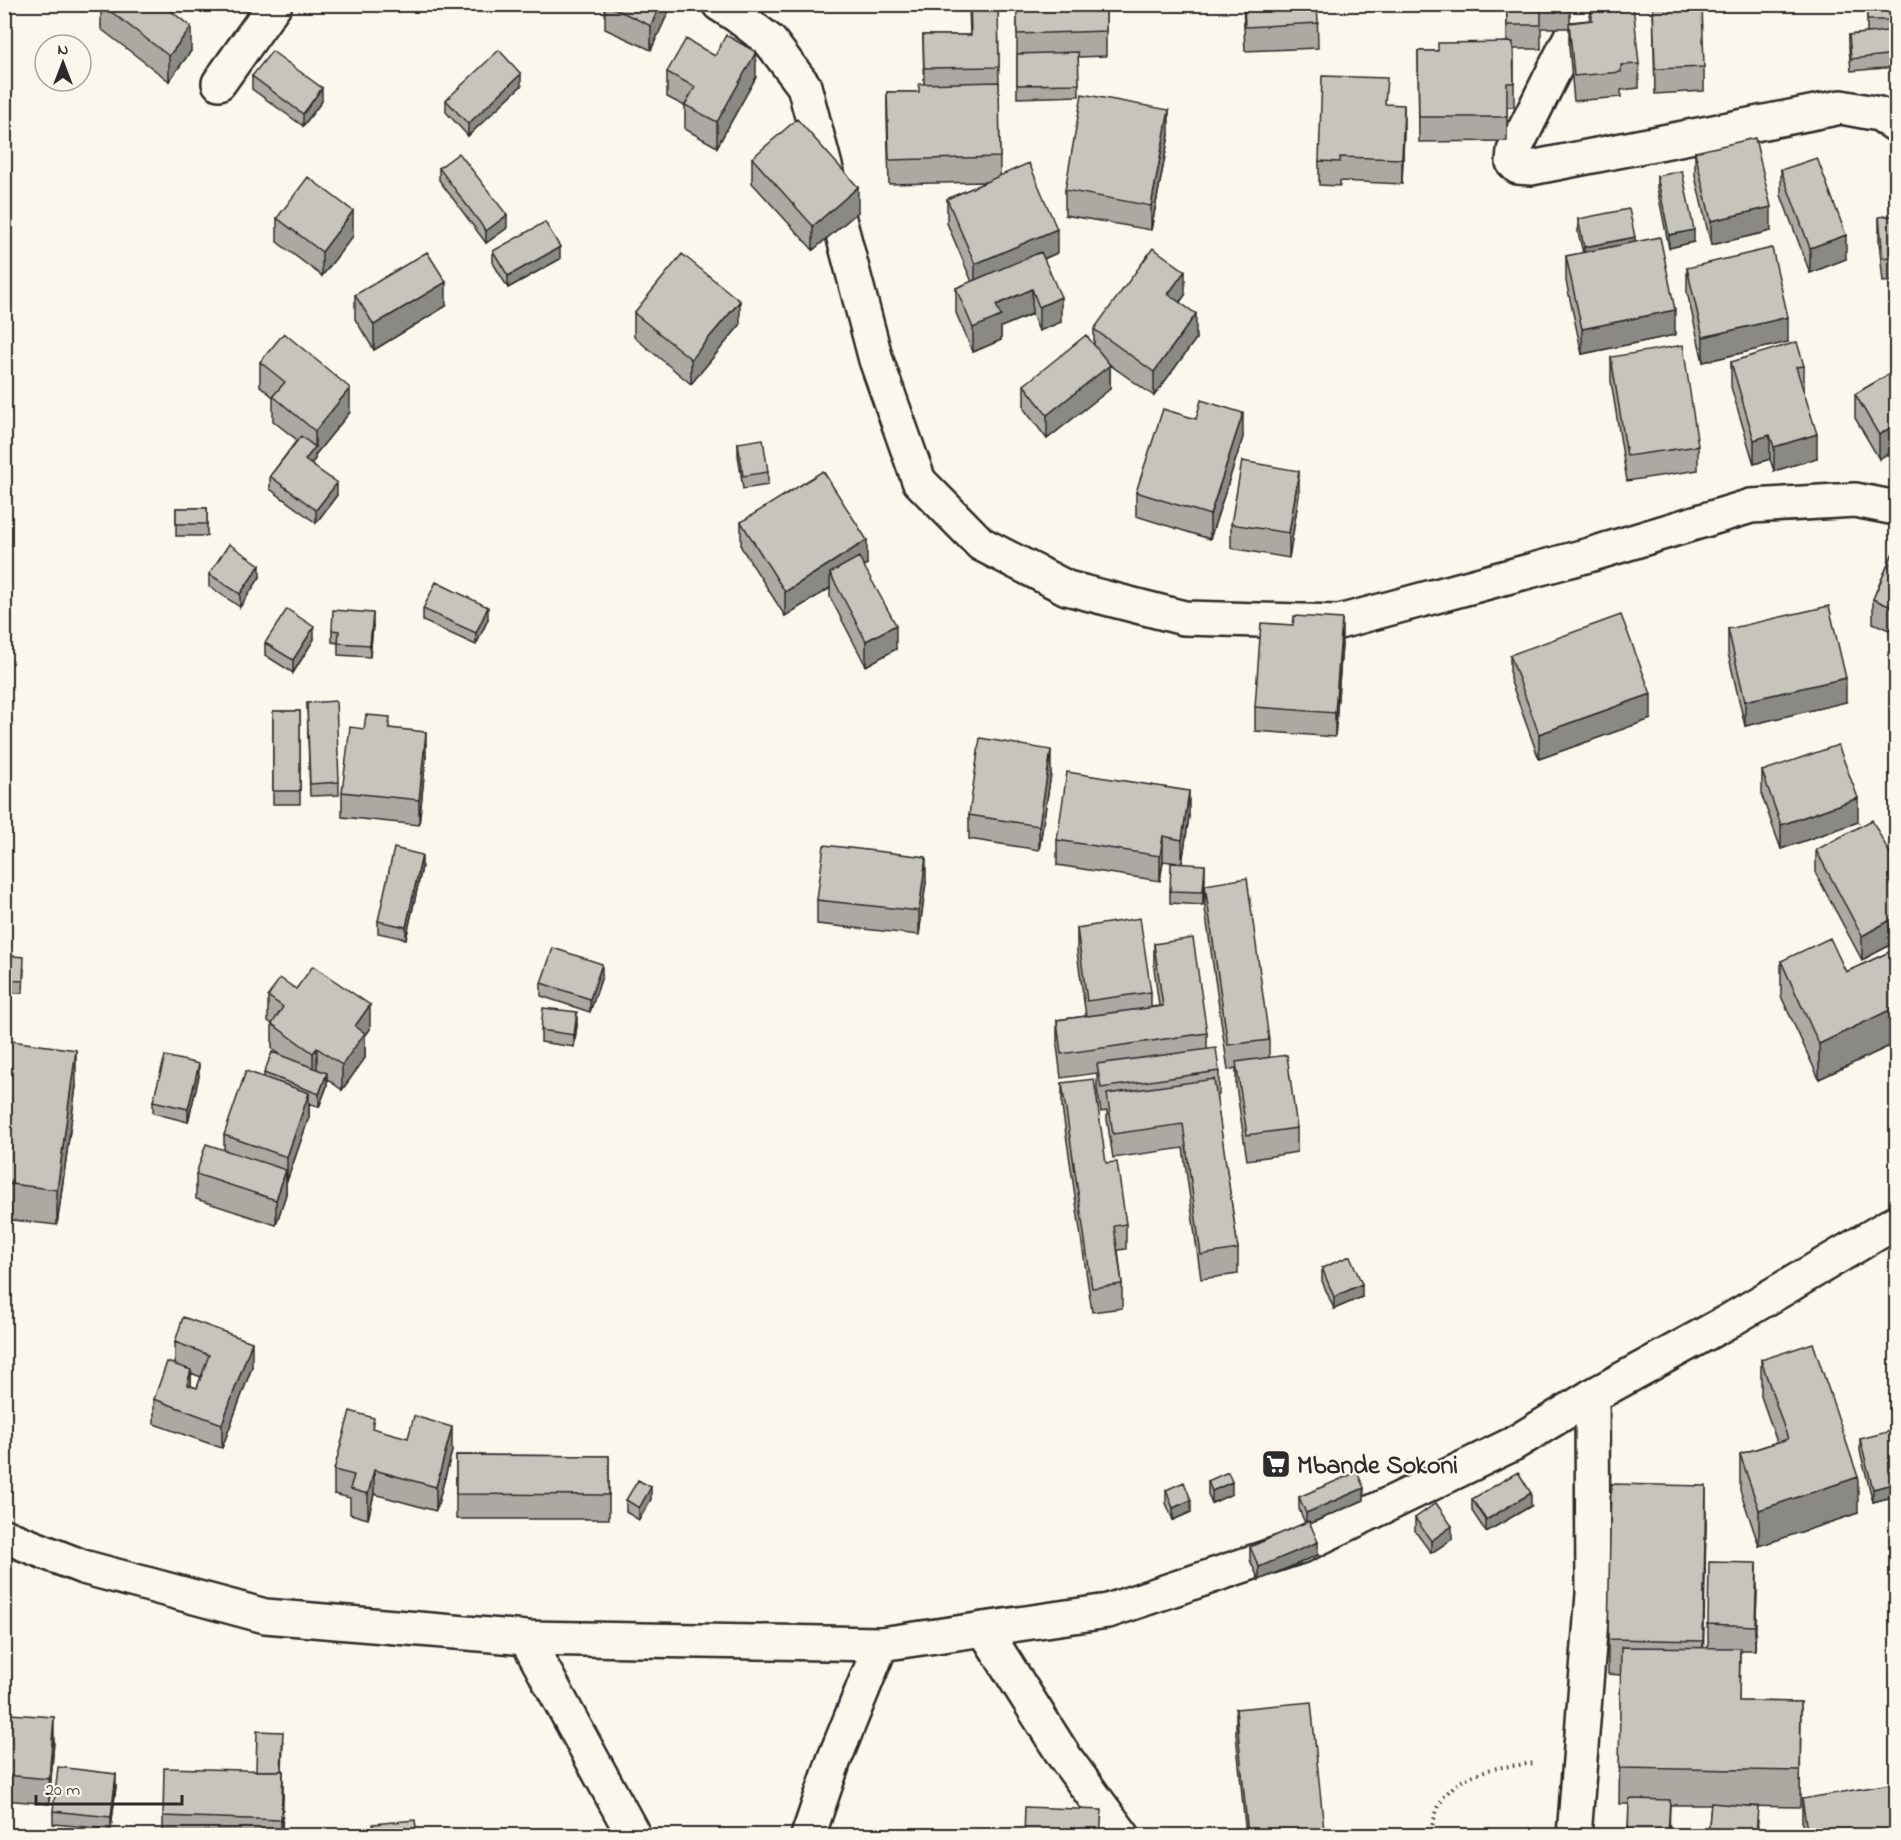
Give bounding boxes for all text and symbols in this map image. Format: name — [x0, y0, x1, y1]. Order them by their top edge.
north arrow — [33, 33, 93, 93]
text: N — [58, 38, 69, 62]
supermarket icon: Mbande Sokoni — [1260, 1448, 1292, 1480]
place label: Mbande Sokoni — [1297, 1448, 1458, 1486]
scale bar — [36, 1768, 182, 1806]
text: 20 m — [45, 1778, 80, 1804]

